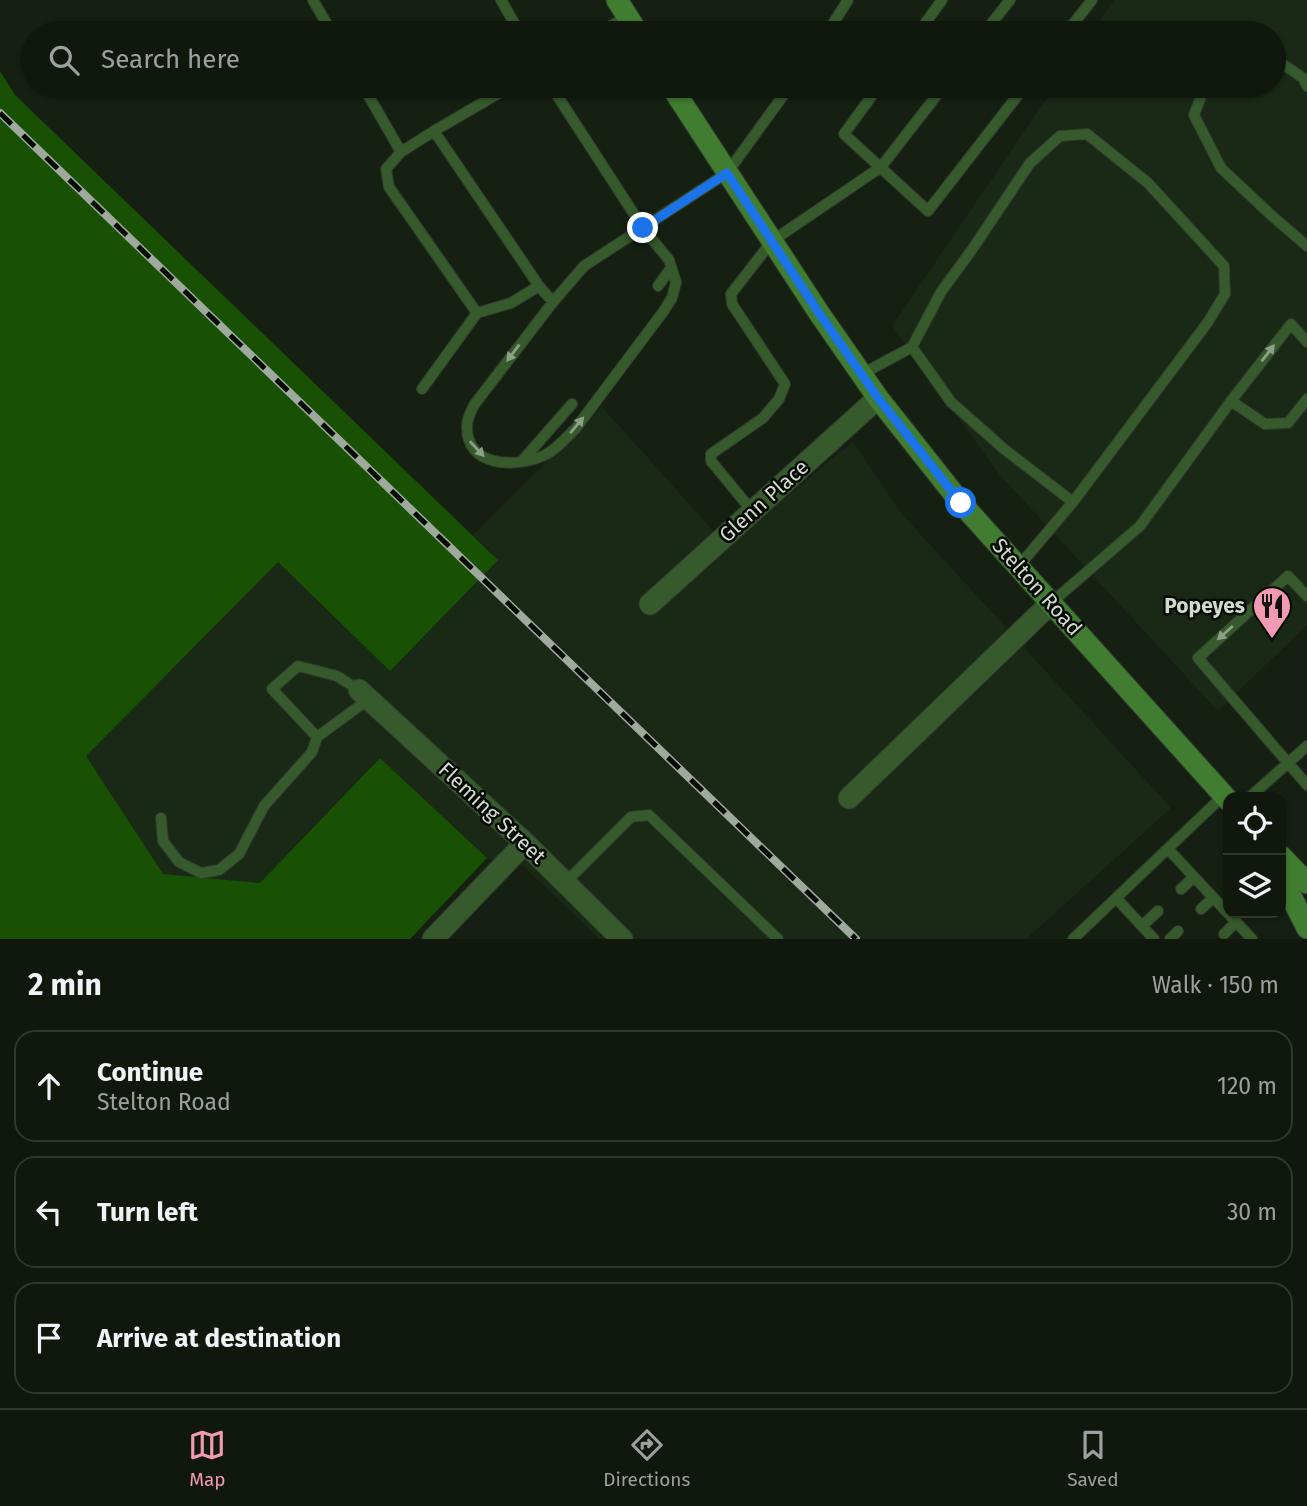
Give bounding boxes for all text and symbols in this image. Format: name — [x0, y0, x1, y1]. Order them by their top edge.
search box — [21, 21, 1286, 98]
icon: search — [45, 41, 83, 79]
text: Search here — [101, 44, 240, 75]
route end — [627, 212, 658, 243]
one-way arrow — [506, 344, 521, 362]
one-way arrow — [1261, 344, 1275, 362]
one-way arrow — [570, 417, 585, 435]
one-way arrow — [469, 441, 486, 458]
street label: Glenn Place — [714, 454, 814, 548]
route start — [945, 487, 976, 518]
street label: Stelton Road — [986, 533, 1088, 641]
restaurant icon: Popeyes — [1251, 585, 1293, 640]
place label: Popeyes — [1164, 593, 1245, 619]
one-way arrow — [1216, 625, 1234, 641]
street label: Fleming Street — [433, 757, 551, 870]
map controls — [1223, 792, 1286, 918]
button: locate — [1223, 792, 1286, 855]
button: layers — [1223, 855, 1286, 918]
text: 2 min — [28, 967, 102, 1003]
text: Walk · 150 m — [1152, 971, 1279, 999]
text: Continue — [97, 1057, 203, 1088]
icon: ahead — [30, 1067, 68, 1105]
text: 120 m — [1217, 1072, 1277, 1100]
text: Stelton Road — [97, 1088, 231, 1116]
icon: left — [30, 1193, 68, 1231]
text: Turn left — [97, 1197, 198, 1228]
text: 30 m — [1227, 1198, 1277, 1226]
icon: arrive — [30, 1319, 68, 1357]
text: Arrive at destination — [97, 1323, 341, 1354]
tab: Map — [188, 1426, 226, 1491]
tab: Directions — [603, 1426, 690, 1491]
tab: Saved — [1067, 1426, 1119, 1491]

